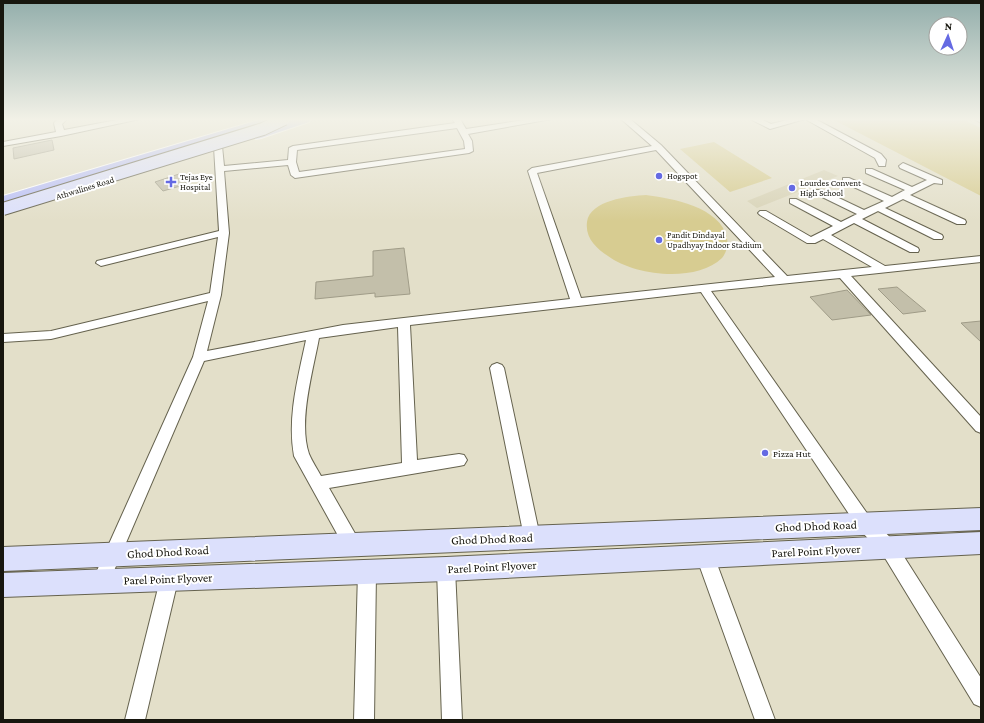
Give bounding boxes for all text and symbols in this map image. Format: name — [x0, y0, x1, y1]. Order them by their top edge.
north arrow — [928, 16, 968, 56]
text: N — [944, 20, 953, 32]
marker: Hogspot — [654, 171, 664, 181]
place label: Hogspot — [667, 171, 698, 181]
place label: Tejas Eye Hospital — [180, 172, 213, 192]
street label: Athwalines Road — [55, 174, 116, 202]
marker: Tejas Eye Hospital — [165, 176, 177, 188]
place label: Lourdes Convent High School — [800, 178, 862, 198]
marker: Lourdes Convent High School — [787, 183, 797, 193]
place label: Pandit Dindayal Upadhyay Indoor Stadium — [667, 230, 762, 250]
marker: Pandit Dindayal Upadhyay Indoor Stadium — [654, 235, 664, 245]
marker: Pizza Hut — [760, 448, 770, 458]
place label: Pizza Hut — [773, 448, 811, 459]
street label: Ghod Dhod Road — [775, 518, 858, 534]
street label: Ghod Dhod Road — [451, 531, 534, 547]
street label: Parel Point Flyover — [771, 542, 862, 560]
street label: Ghod Dhod Road — [127, 543, 210, 561]
street label: Parel Point Flyover — [447, 558, 538, 576]
street label: Parel Point Flyover — [123, 570, 213, 588]

